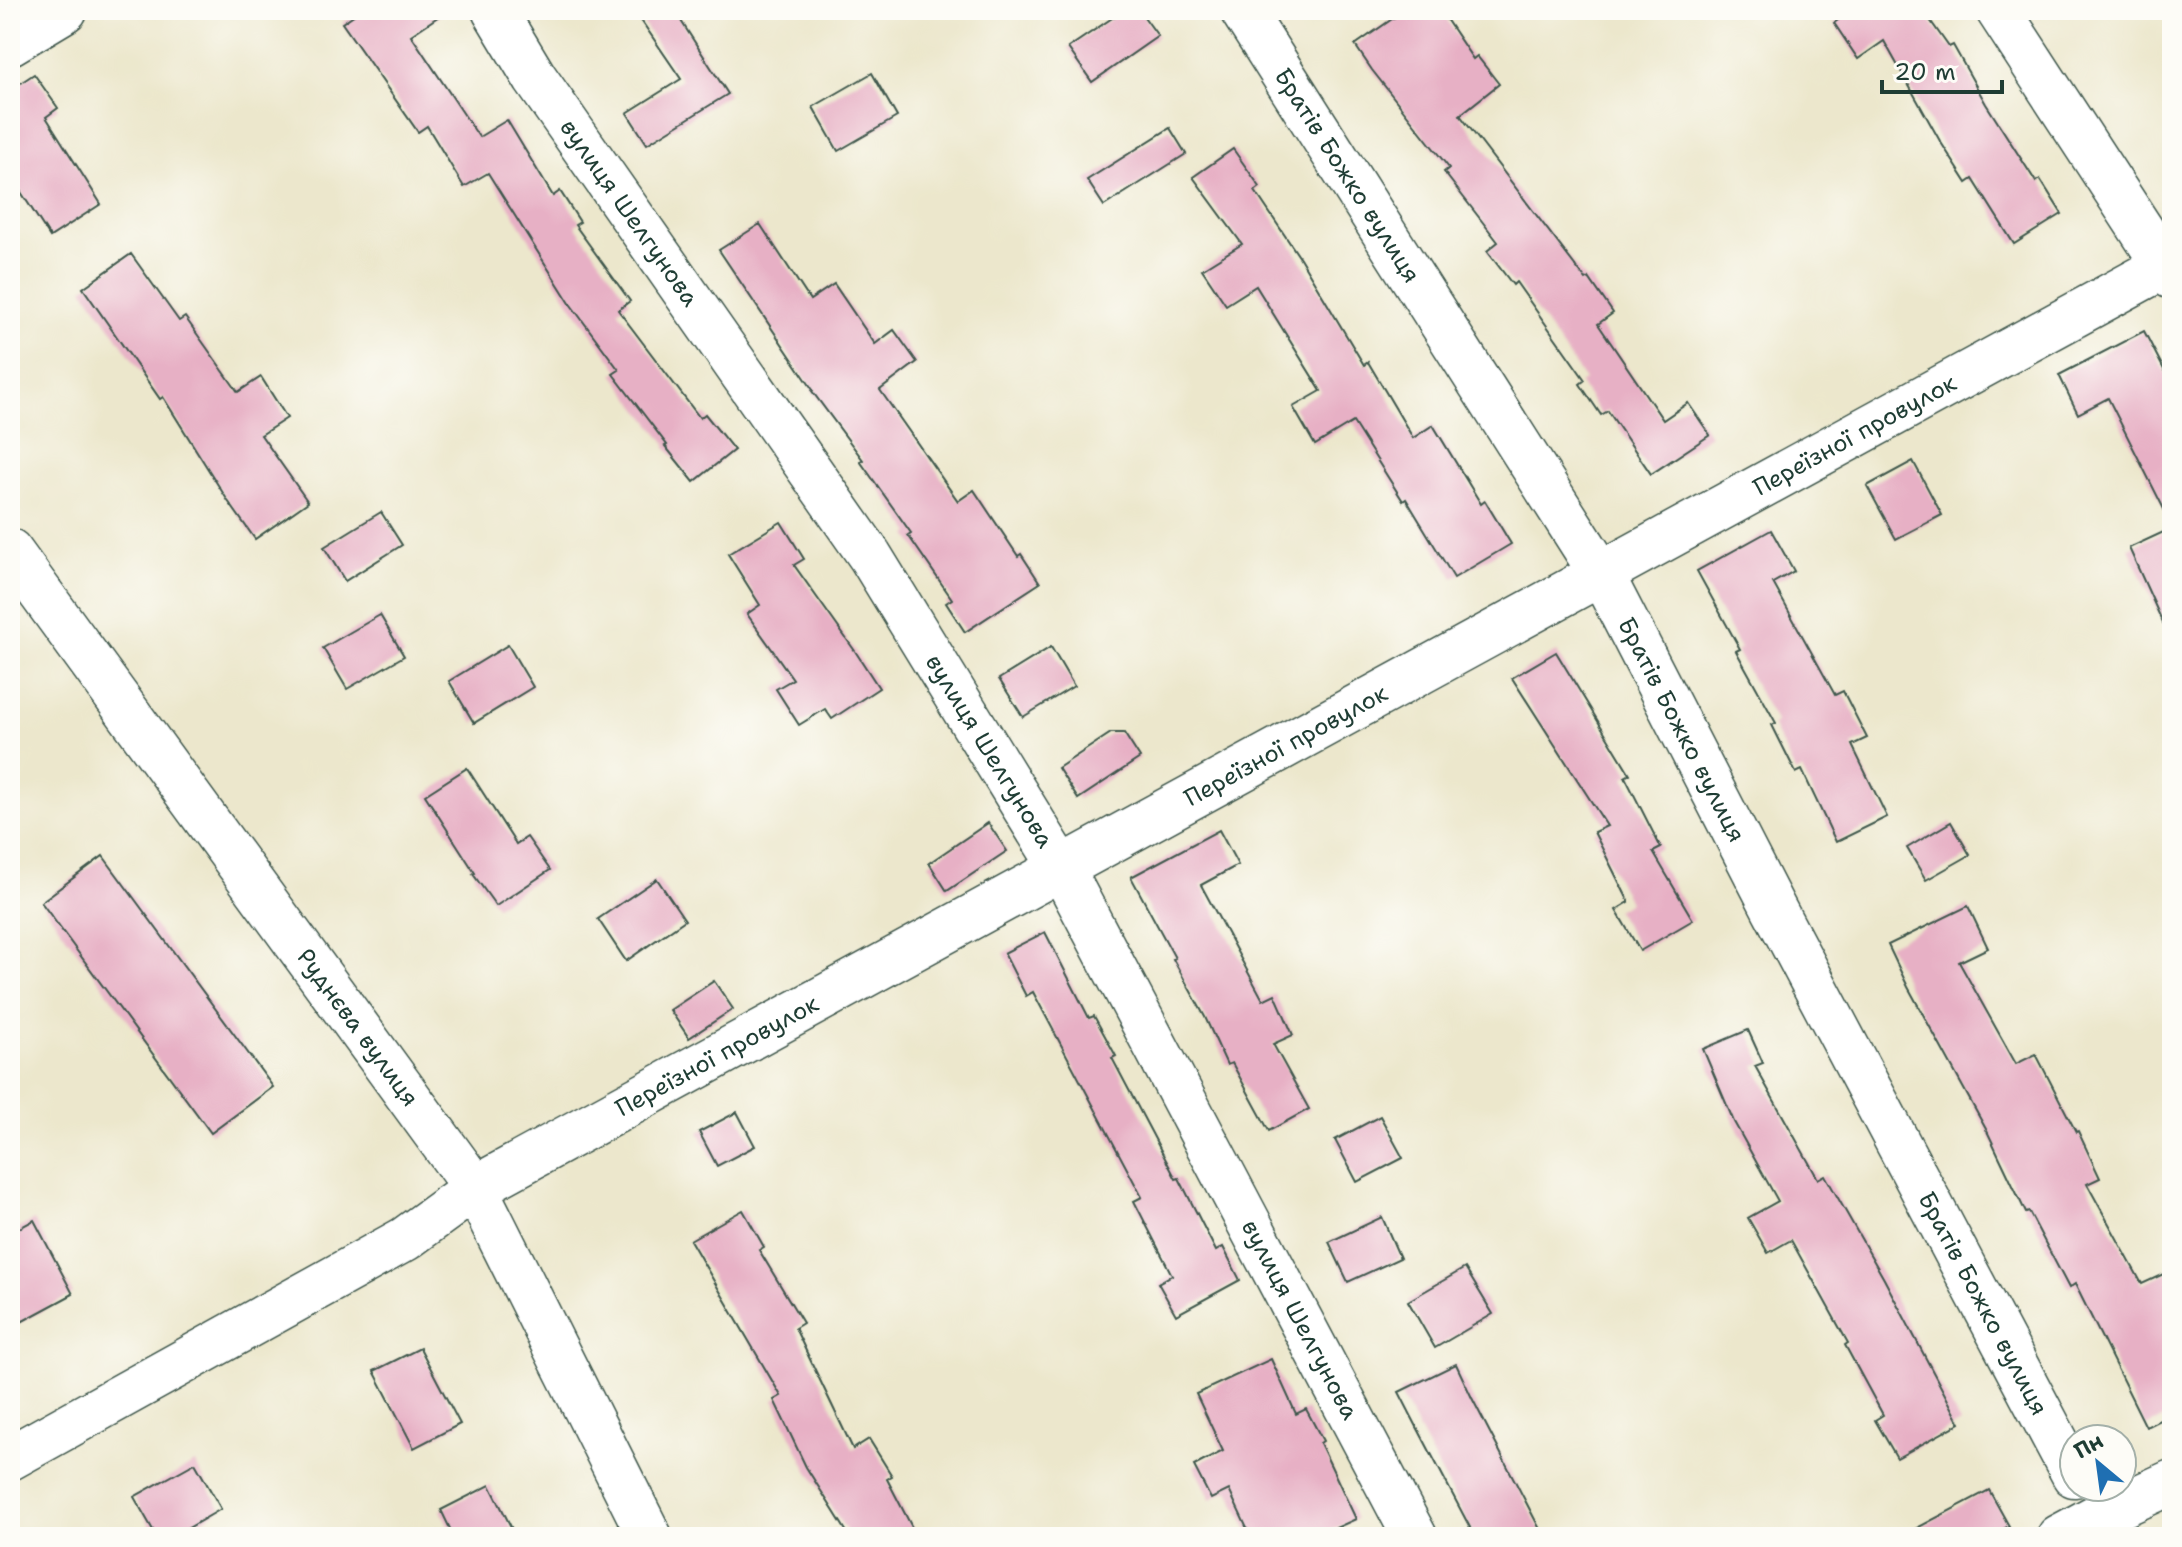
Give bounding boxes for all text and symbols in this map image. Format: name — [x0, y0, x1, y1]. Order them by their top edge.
scale bar — [1882, 44, 2002, 94]
text: 20 m — [1894, 56, 1956, 88]
street label: Братів Божко вулиця — [1267, 62, 1428, 289]
street label: вулиця Шелгунова — [553, 113, 706, 313]
street label: Переїзної провулок — [1747, 367, 1962, 504]
street label: Братів Божко вулиця — [1610, 612, 1753, 848]
street label: вулиця Шелгунова — [918, 648, 1061, 854]
street label: Переїзної провулок — [1179, 677, 1393, 814]
street label: Руднєва вулиця — [289, 942, 426, 1113]
street label: Переїзної провулок — [610, 987, 825, 1124]
street label: Братів Божко вулиця — [1911, 1186, 2055, 1421]
street label: вулиця Шелгунова — [1234, 1214, 1366, 1425]
north arrow — [2058, 1423, 2138, 1503]
text: Пн — [2069, 1426, 2108, 1466]

